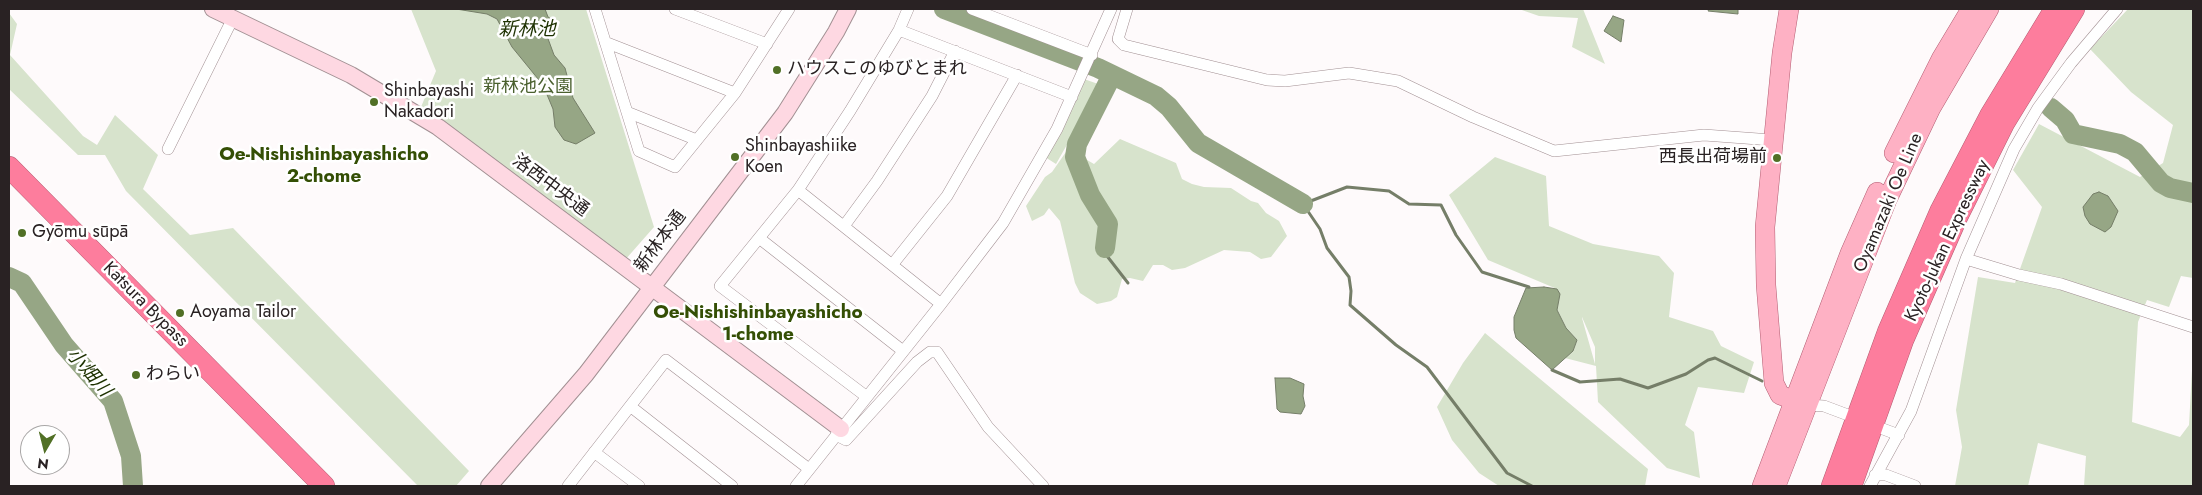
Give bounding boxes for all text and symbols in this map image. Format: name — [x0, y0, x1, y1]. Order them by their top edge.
water label: 新林池 — [499, 19, 555, 41]
place label: ハウスこのゆびとまれ — [787, 59, 967, 81]
marker: ハウスこのゆびとまれ — [771, 64, 783, 76]
park label: 新林池公園 — [483, 77, 573, 99]
place label: Shinbayashi Nakadori — [384, 81, 474, 124]
marker: Shinbayashi Nakadori — [368, 96, 380, 108]
street label: Oyamazaki Oe Line — [1850, 130, 1928, 276]
place label: Shinbayashiike Koen — [745, 136, 857, 178]
district label: Oe-Nishishinbayashicho 2-chome — [219, 144, 429, 188]
place label: 西長出荷場前 — [1659, 147, 1767, 169]
street label: 洛西中央通 — [508, 150, 592, 222]
marker: Shinbayashiike Koen — [729, 151, 741, 163]
marker: 西長出荷場前 — [1771, 152, 1783, 164]
street label: Kyoto-Jukan Expressway — [1901, 157, 1995, 325]
street label: 新林本通 — [631, 207, 691, 277]
place label: Gyōmu sūpā — [32, 222, 128, 244]
marker: Gyōmu sūpā — [16, 227, 28, 239]
street label: Katsura Bypass — [98, 258, 192, 352]
place label: Aoyama Tailor — [190, 302, 296, 324]
district label: Oe-Nishishinbayashicho 1-chome — [653, 302, 863, 346]
marker: Aoyama Tailor — [174, 307, 186, 319]
water label: 小畑川 — [61, 344, 115, 402]
place label: わらい — [146, 364, 200, 386]
marker: わらい — [130, 369, 142, 381]
north arrow — [20, 425, 70, 475]
text: N — [36, 453, 50, 475]

